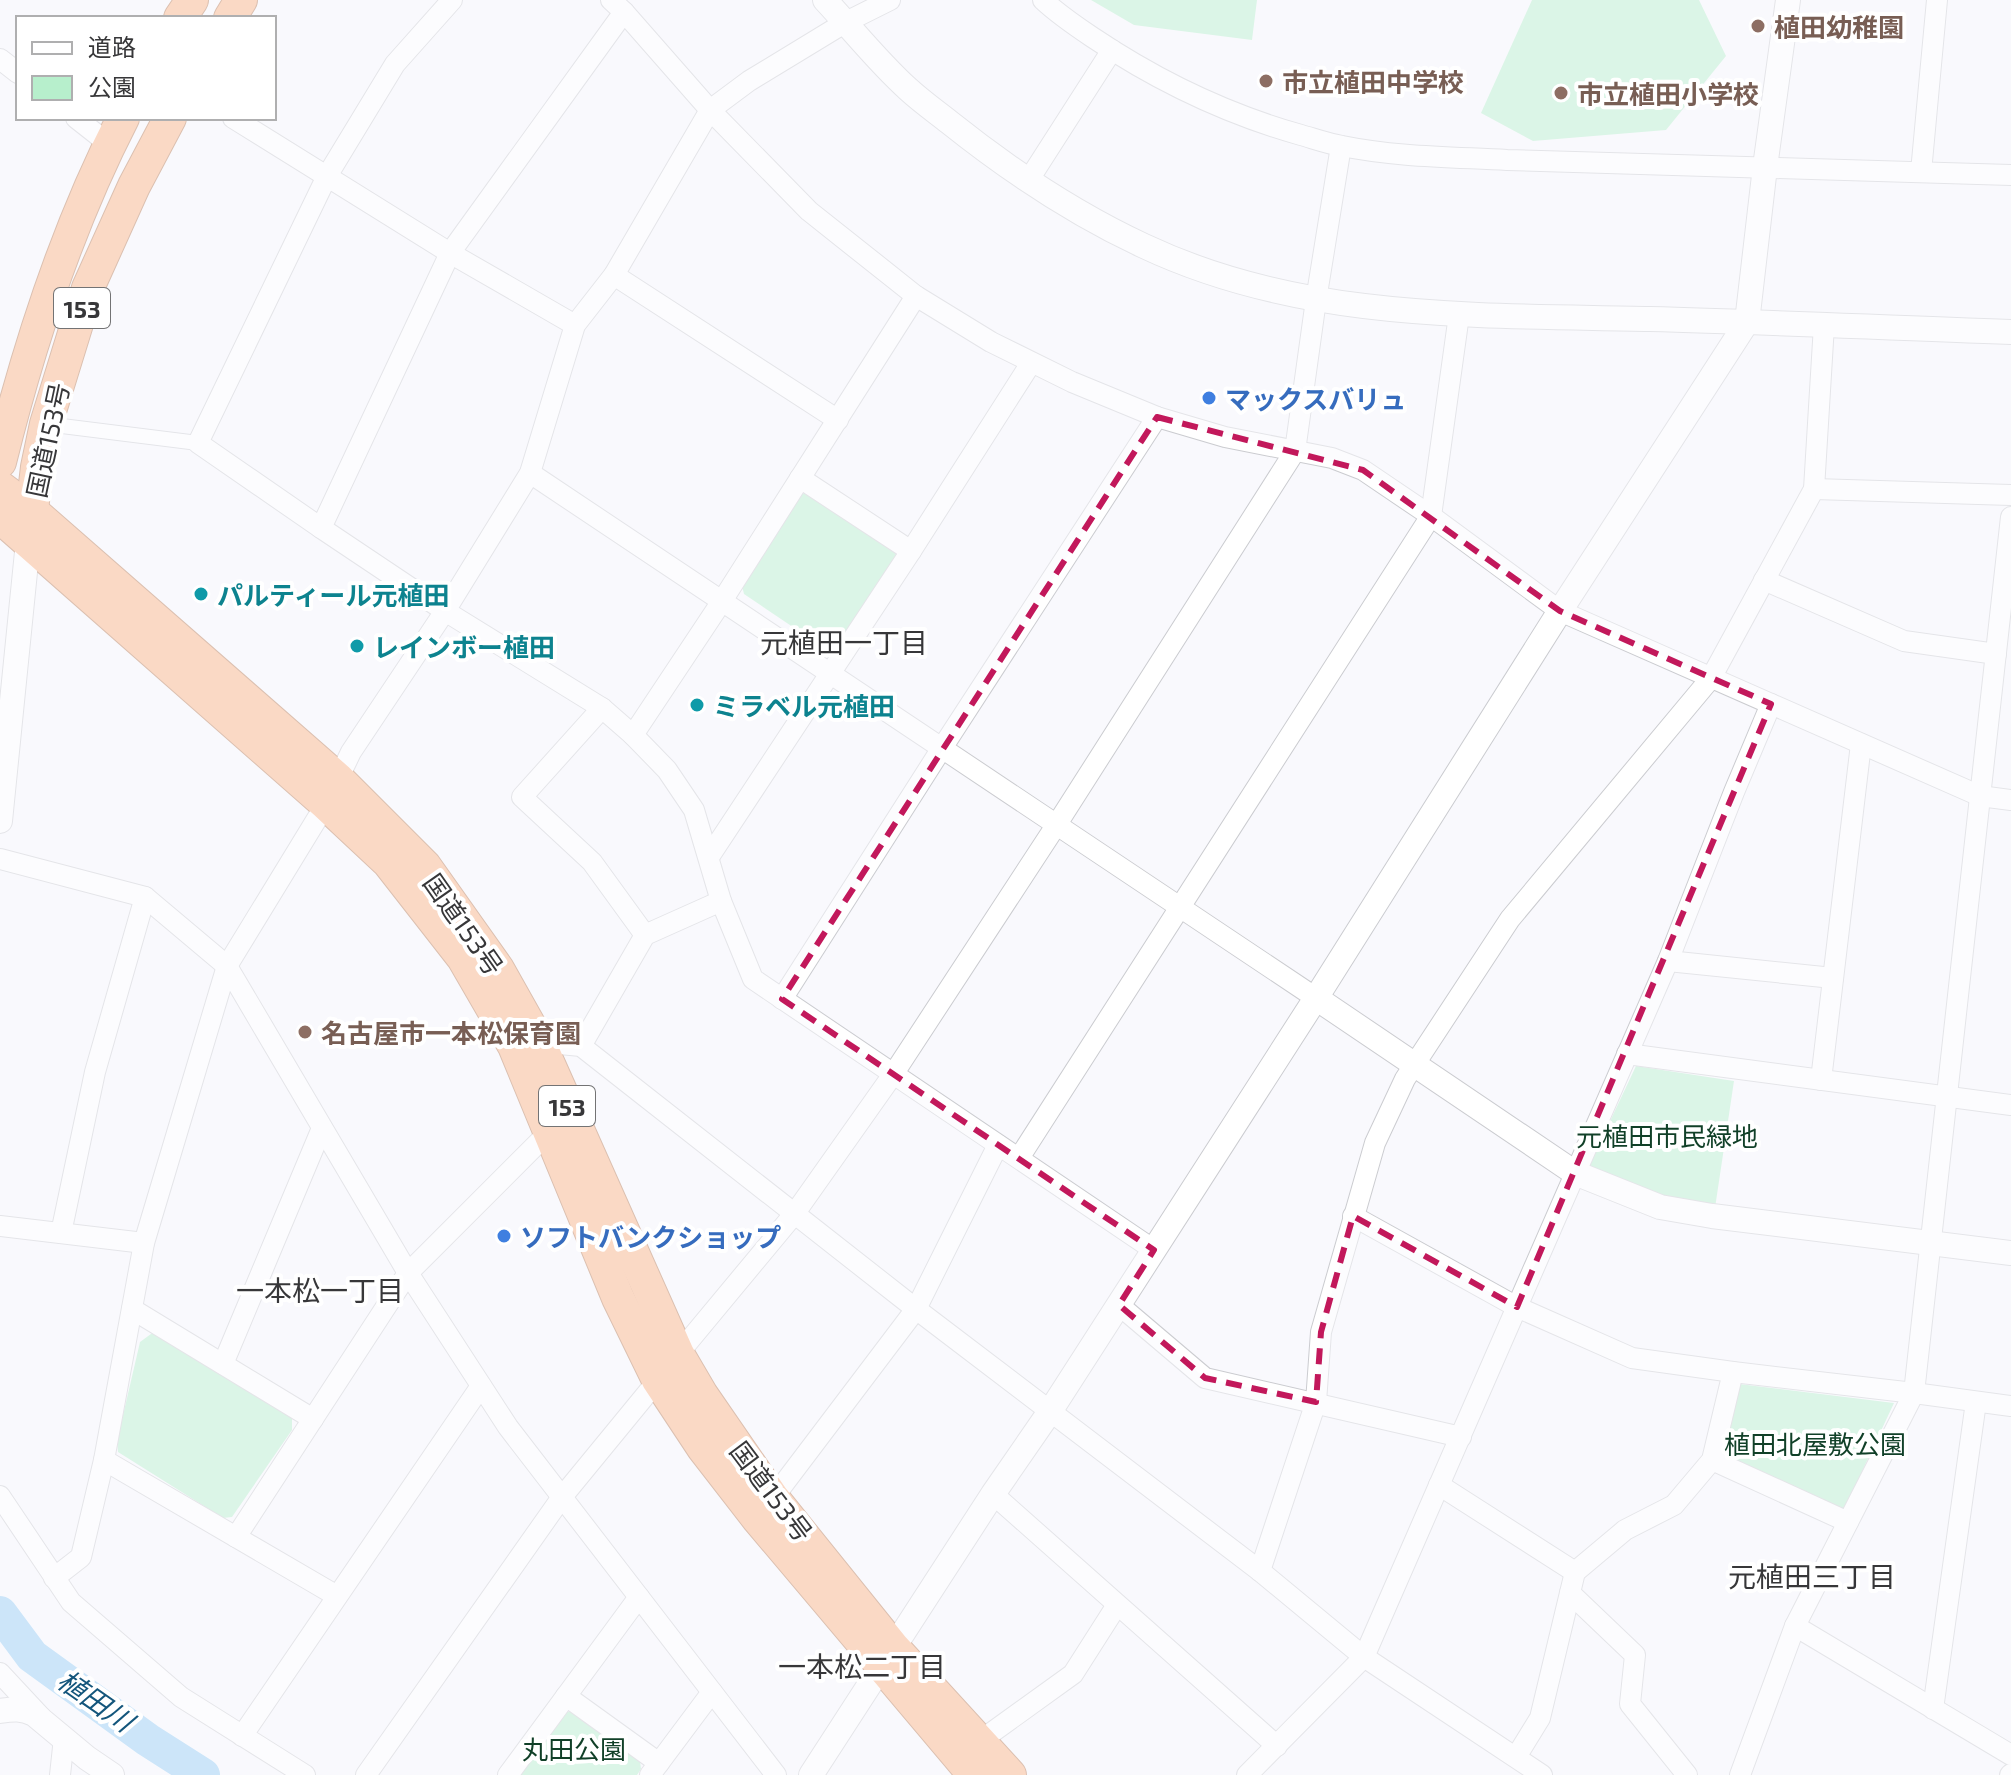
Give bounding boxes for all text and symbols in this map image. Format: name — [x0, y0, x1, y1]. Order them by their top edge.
place label: 植田幼稚園 — [1774, 11, 1904, 42]
legend — [16, 16, 276, 120]
marker: 植田幼稚園 — [1749, 17, 1767, 35]
text: 道路 — [88, 32, 136, 61]
place label: 市立植田中学校 — [1282, 66, 1464, 97]
text: 公園 — [88, 72, 136, 101]
marker: 市立植田中学校 — [1257, 72, 1275, 90]
place label: 市立植田小学校 — [1577, 78, 1759, 109]
marker: 市立植田小学校 — [1552, 84, 1570, 102]
road number: 153 — [54, 288, 110, 328]
street label: 国道153号 — [20, 380, 74, 500]
place label: マックスバリュ — [1225, 383, 1406, 414]
marker: マックスバリュ — [1200, 389, 1218, 407]
place label: パルティール元植田 — [217, 579, 449, 610]
marker: パルティール元植田 — [192, 585, 210, 603]
district label: 元植田一丁目 — [760, 625, 928, 659]
place label: レインボー植田 — [373, 631, 555, 662]
marker: レインボー植田 — [348, 637, 366, 655]
place label: ミラベル元植田 — [713, 690, 895, 721]
marker: ミラベル元植田 — [688, 696, 706, 714]
street label: 国道153号 — [418, 867, 510, 981]
place label: 名古屋市一本松保育園 — [321, 1017, 581, 1048]
marker: 名古屋市一本松保育園 — [296, 1023, 314, 1041]
road number: 153 — [539, 1086, 595, 1126]
park label: 元植田市民緑地 — [1576, 1120, 1758, 1151]
place label: ソフトバンクショップ — [520, 1221, 781, 1252]
marker: ソフトバンクショップ — [495, 1227, 513, 1245]
district label: 一本松一丁目 — [236, 1273, 404, 1307]
park label: 植田北屋敷公園 — [1724, 1428, 1906, 1459]
street label: 国道153号 — [724, 1435, 820, 1547]
district label: 元植田三丁目 — [1728, 1559, 1896, 1593]
district label: 一本松二丁目 — [778, 1649, 946, 1683]
water label: 植田川 — [52, 1662, 143, 1740]
park label: 丸田公園 — [522, 1733, 626, 1764]

